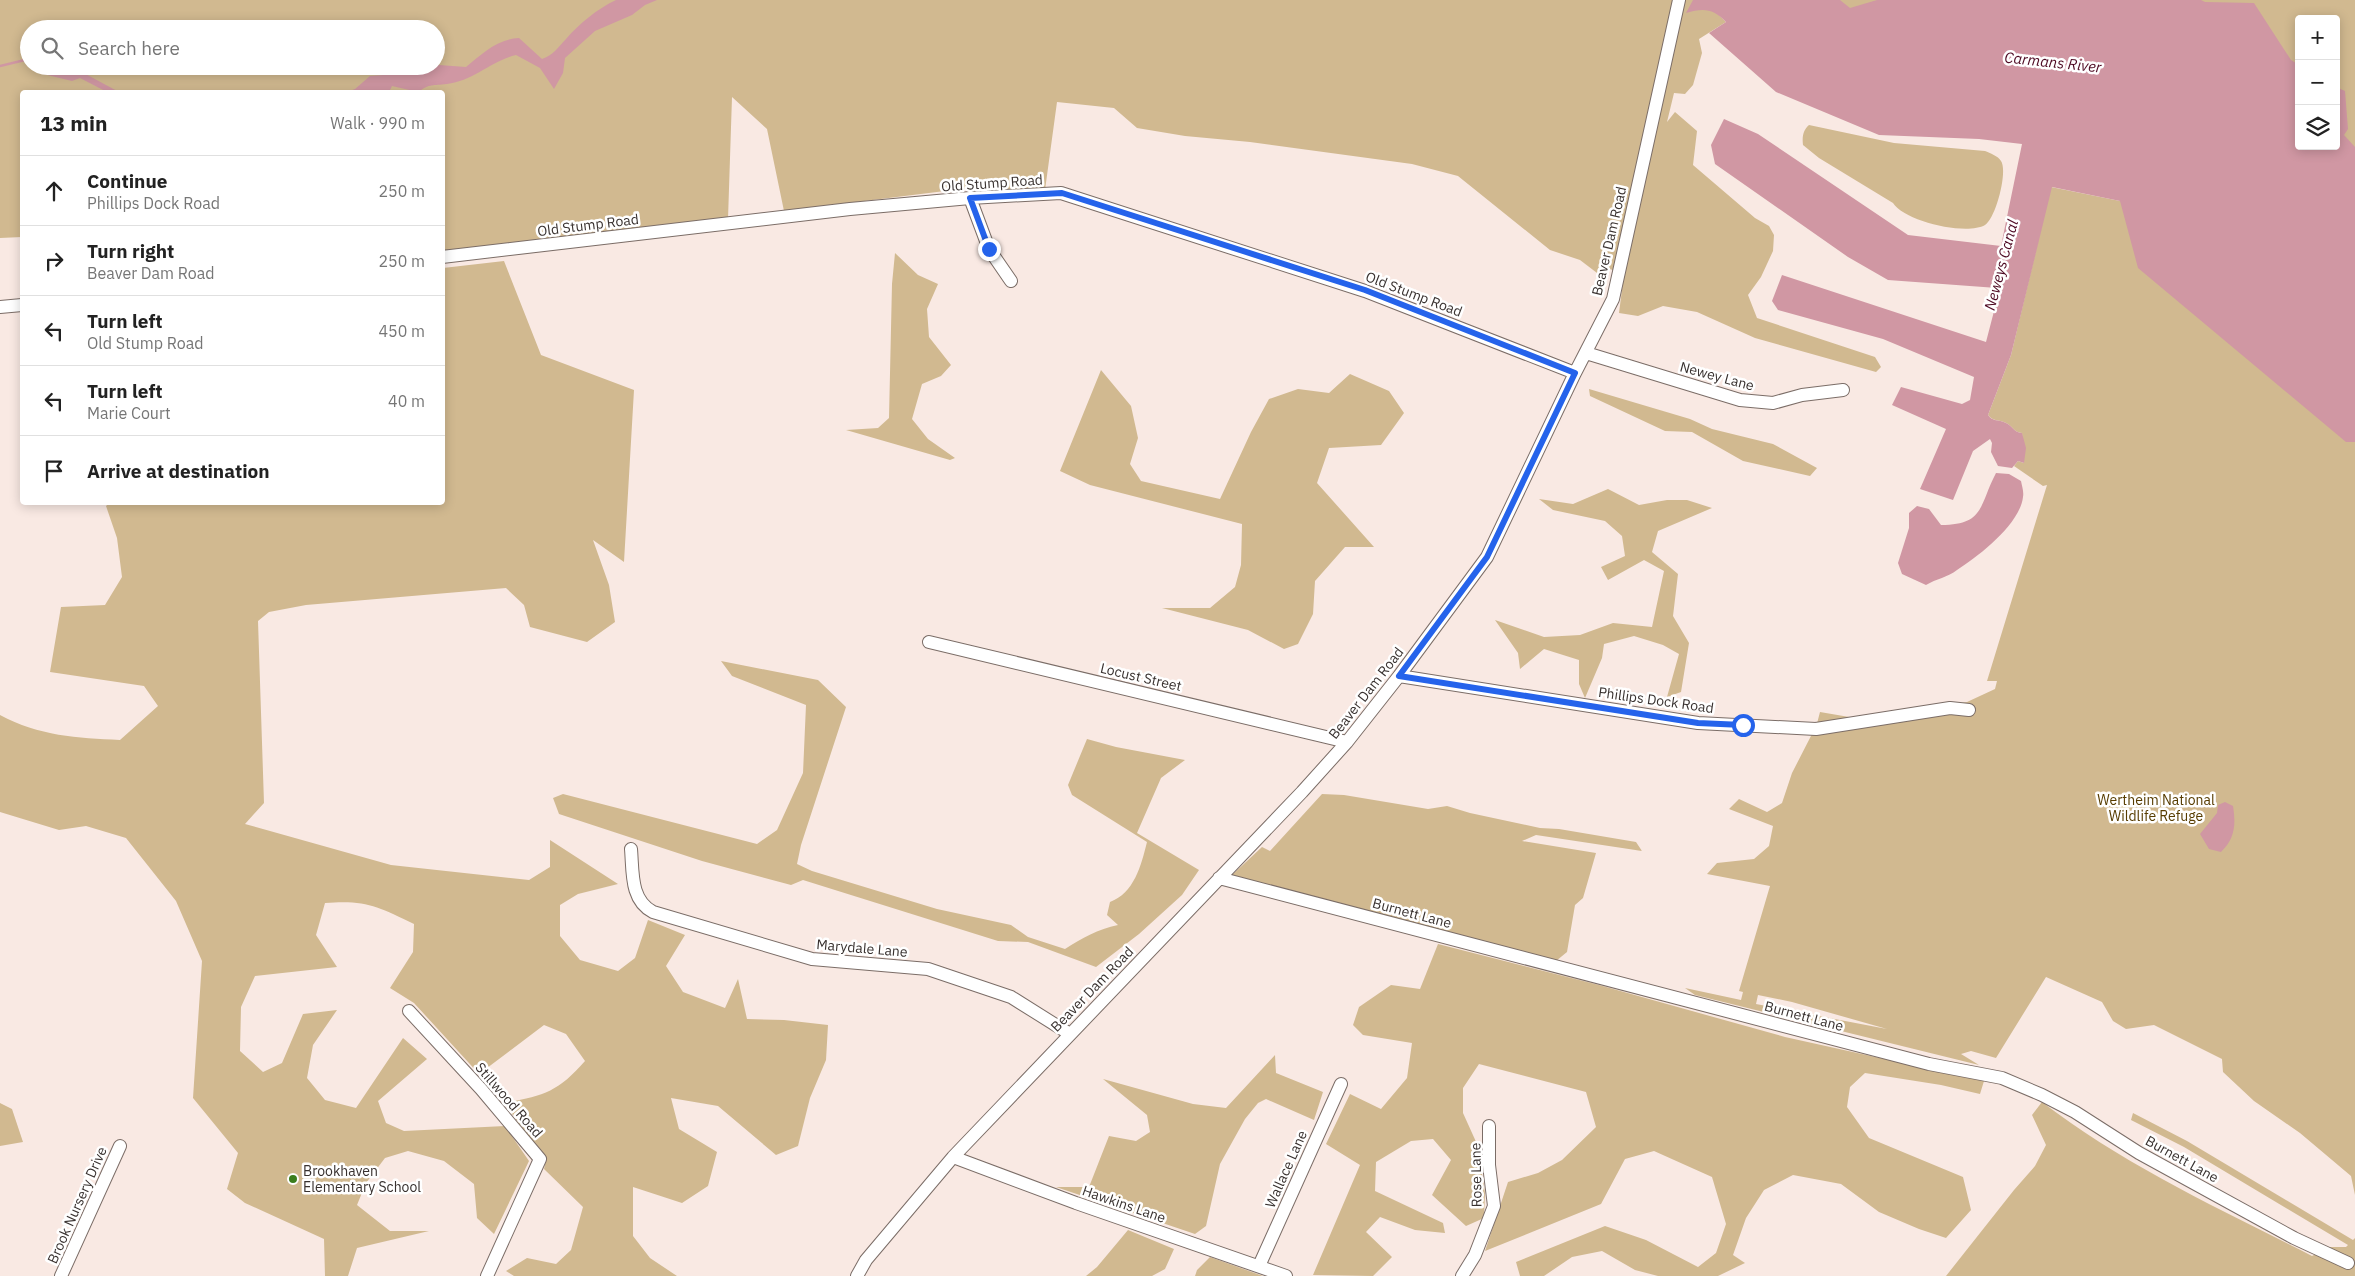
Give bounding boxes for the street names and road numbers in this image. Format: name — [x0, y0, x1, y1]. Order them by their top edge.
street label: Old Stump Road — [941, 170, 1043, 196]
street label: Beaver Dam Road — [1588, 185, 1630, 297]
street label: Old Stump Road — [536, 210, 640, 240]
street label: Old Stump Road — [1363, 267, 1465, 321]
street label: Newey Lane — [1678, 357, 1756, 395]
street label: Beaver Dam Road — [1325, 643, 1407, 743]
street label: Locust Street — [1099, 659, 1184, 695]
street label: Phillips Dock Road — [1597, 683, 1715, 717]
street label: Burnett Lane — [1371, 894, 1454, 932]
street label: Marydale Lane — [816, 935, 909, 961]
street label: Beaver Dam Road — [1047, 943, 1137, 1035]
street label: Burnett Lane — [1763, 997, 1846, 1035]
street label: Stillwood Road — [471, 1059, 547, 1141]
street label: Wallace Lane — [1261, 1127, 1311, 1211]
street label: Burnett Lane — [2142, 1131, 2222, 1187]
street label: Rose Lane — [1466, 1142, 1486, 1207]
street label: Brook Nursery Drive — [43, 1143, 111, 1266]
street label: Hawkins Lane — [1080, 1181, 1168, 1227]

